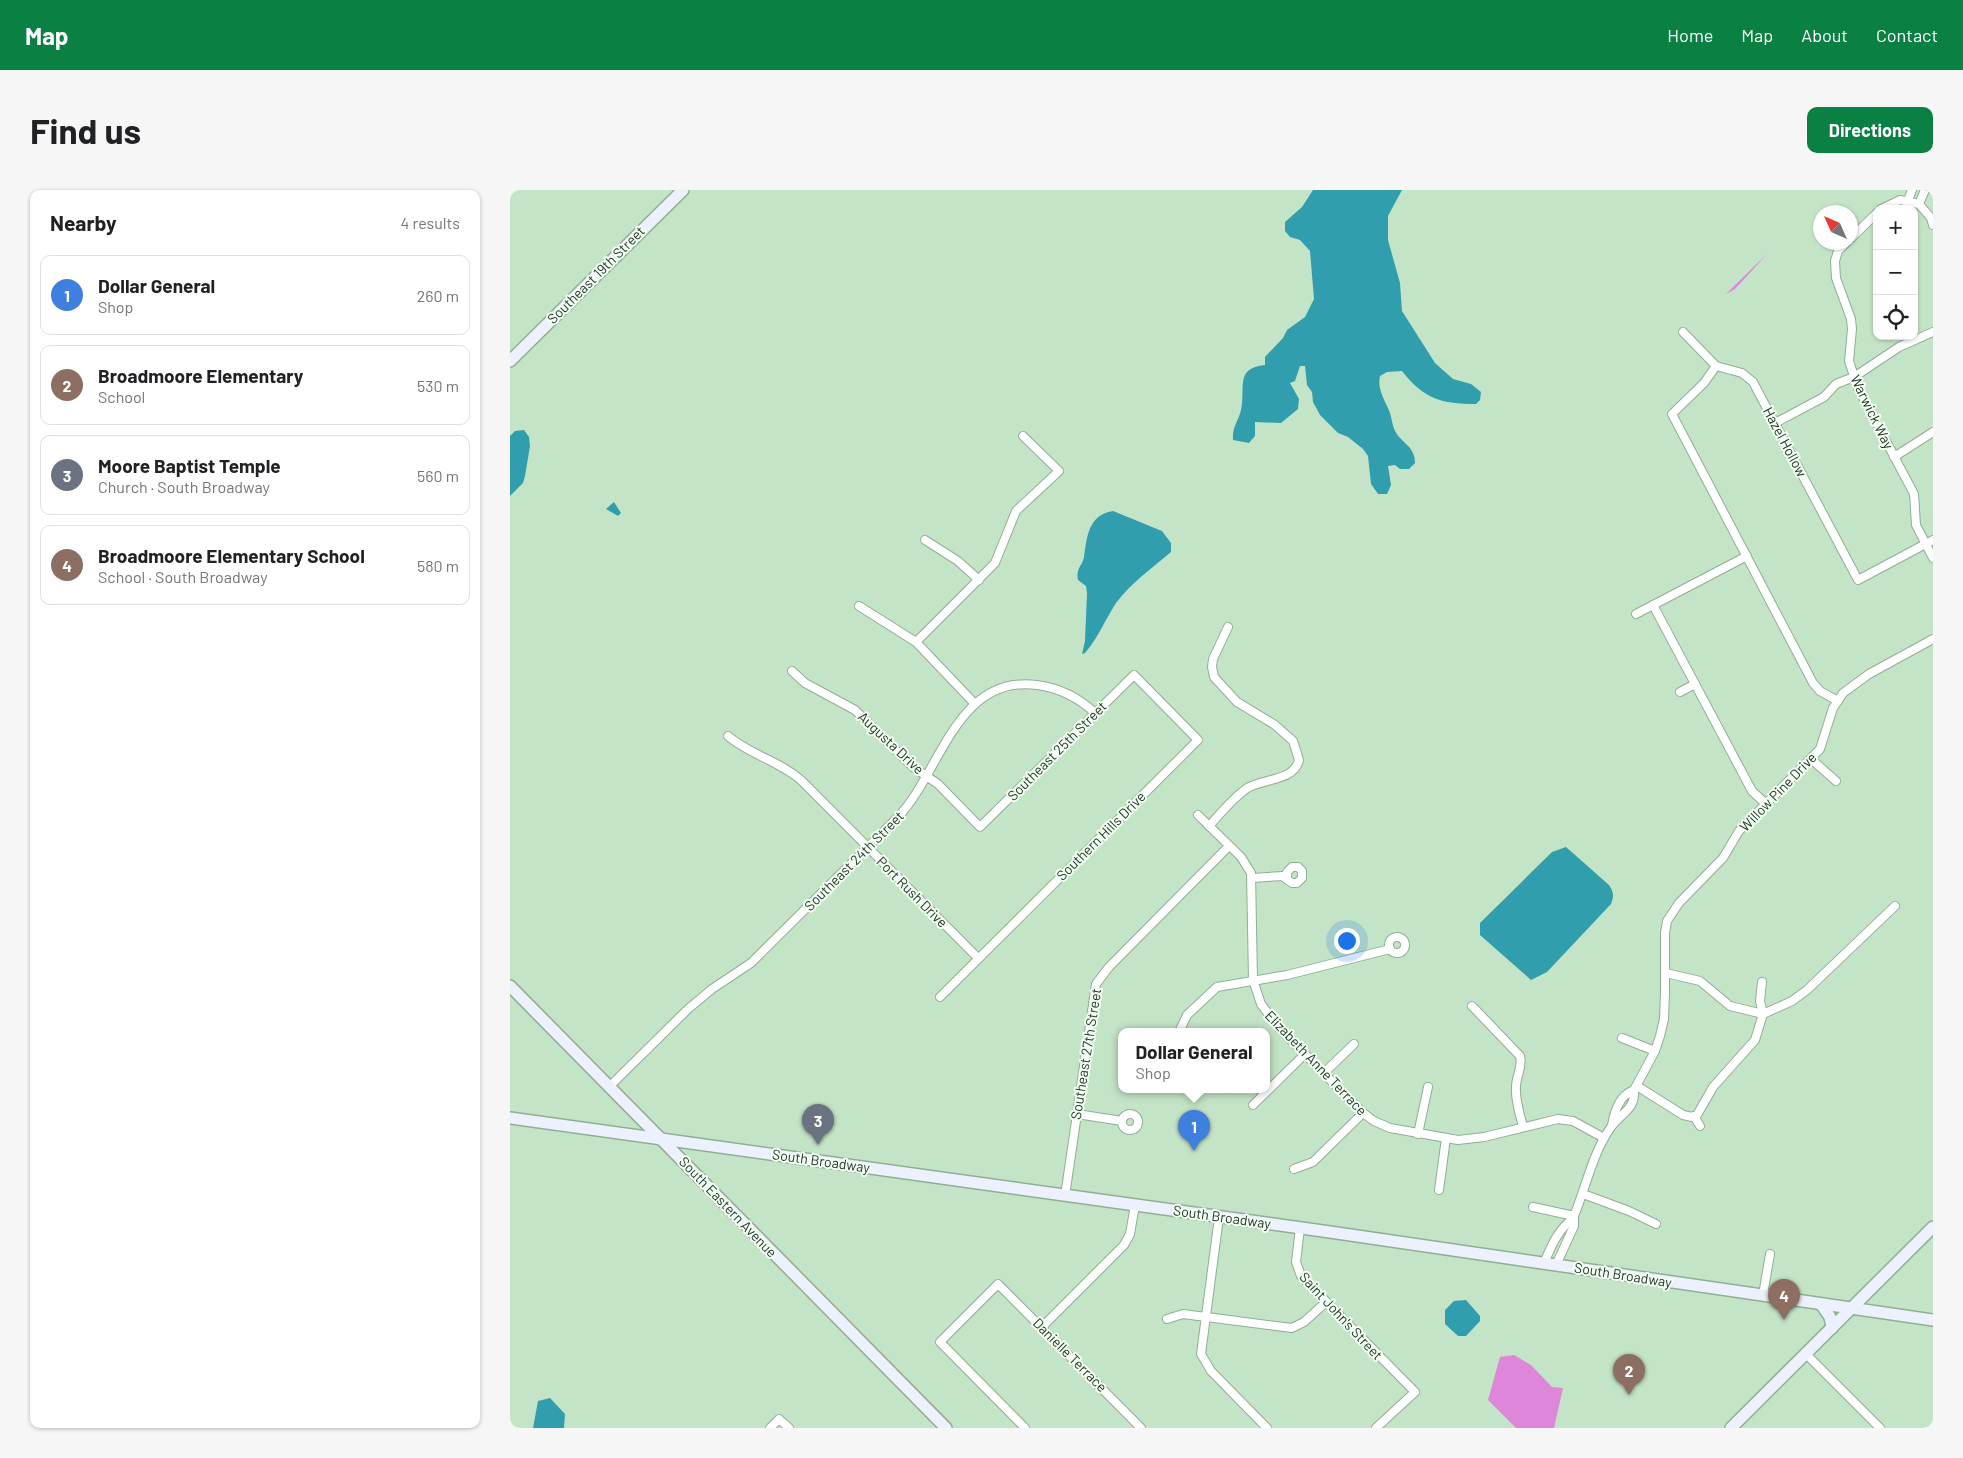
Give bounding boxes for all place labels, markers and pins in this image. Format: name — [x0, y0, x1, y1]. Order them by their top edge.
pin: 3 — [802, 1104, 834, 1145]
pin: 1 — [1178, 1110, 1210, 1151]
pin: 4 — [1768, 1279, 1800, 1320]
pin: 2 — [1613, 1354, 1645, 1395]

